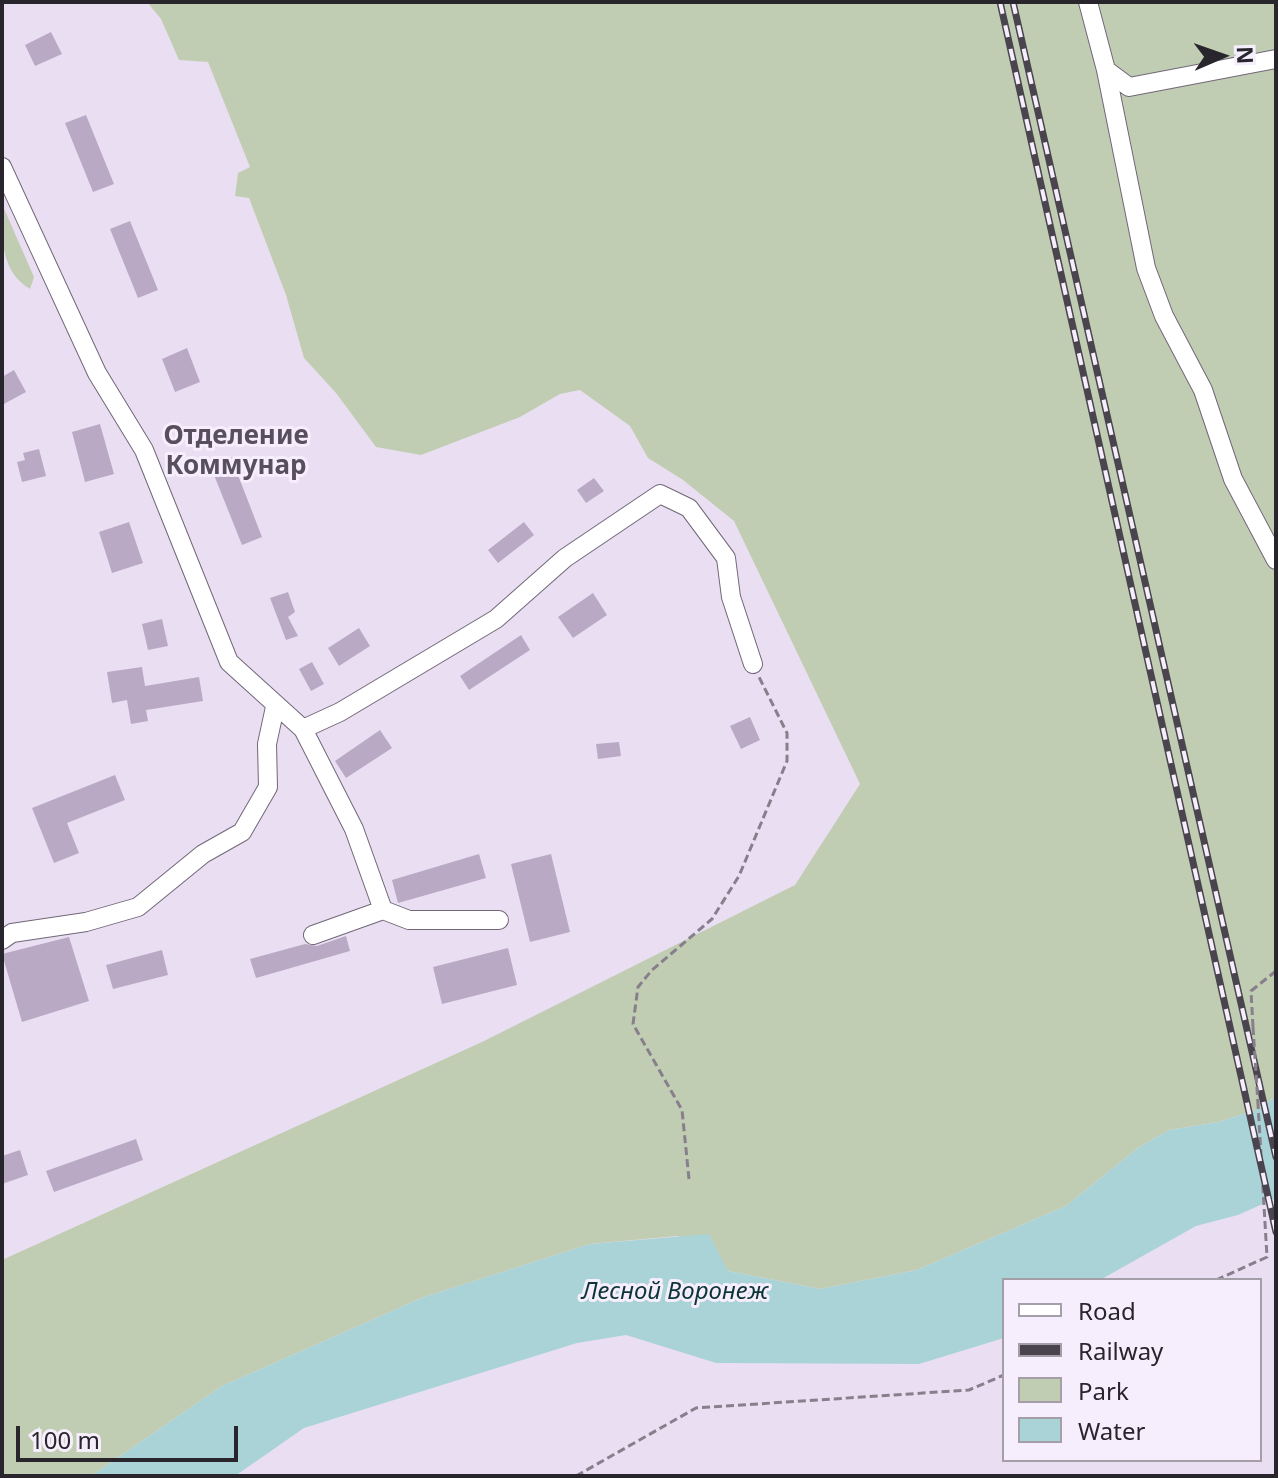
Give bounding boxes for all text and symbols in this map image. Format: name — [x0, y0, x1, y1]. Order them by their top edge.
north arrow — [1182, 16, 1262, 96]
text: N — [1231, 46, 1261, 65]
district label: Отделение Коммунар — [163, 421, 309, 482]
water label: Лесной Воронеж — [582, 1278, 768, 1306]
legend — [1002, 1278, 1262, 1462]
text: Road — [1078, 1294, 1136, 1327]
text: Railway — [1078, 1334, 1163, 1367]
text: Park — [1078, 1374, 1129, 1407]
scale bar — [20, 1410, 242, 1460]
text: Water — [1078, 1414, 1145, 1447]
text: 100 m — [30, 1423, 100, 1456]

